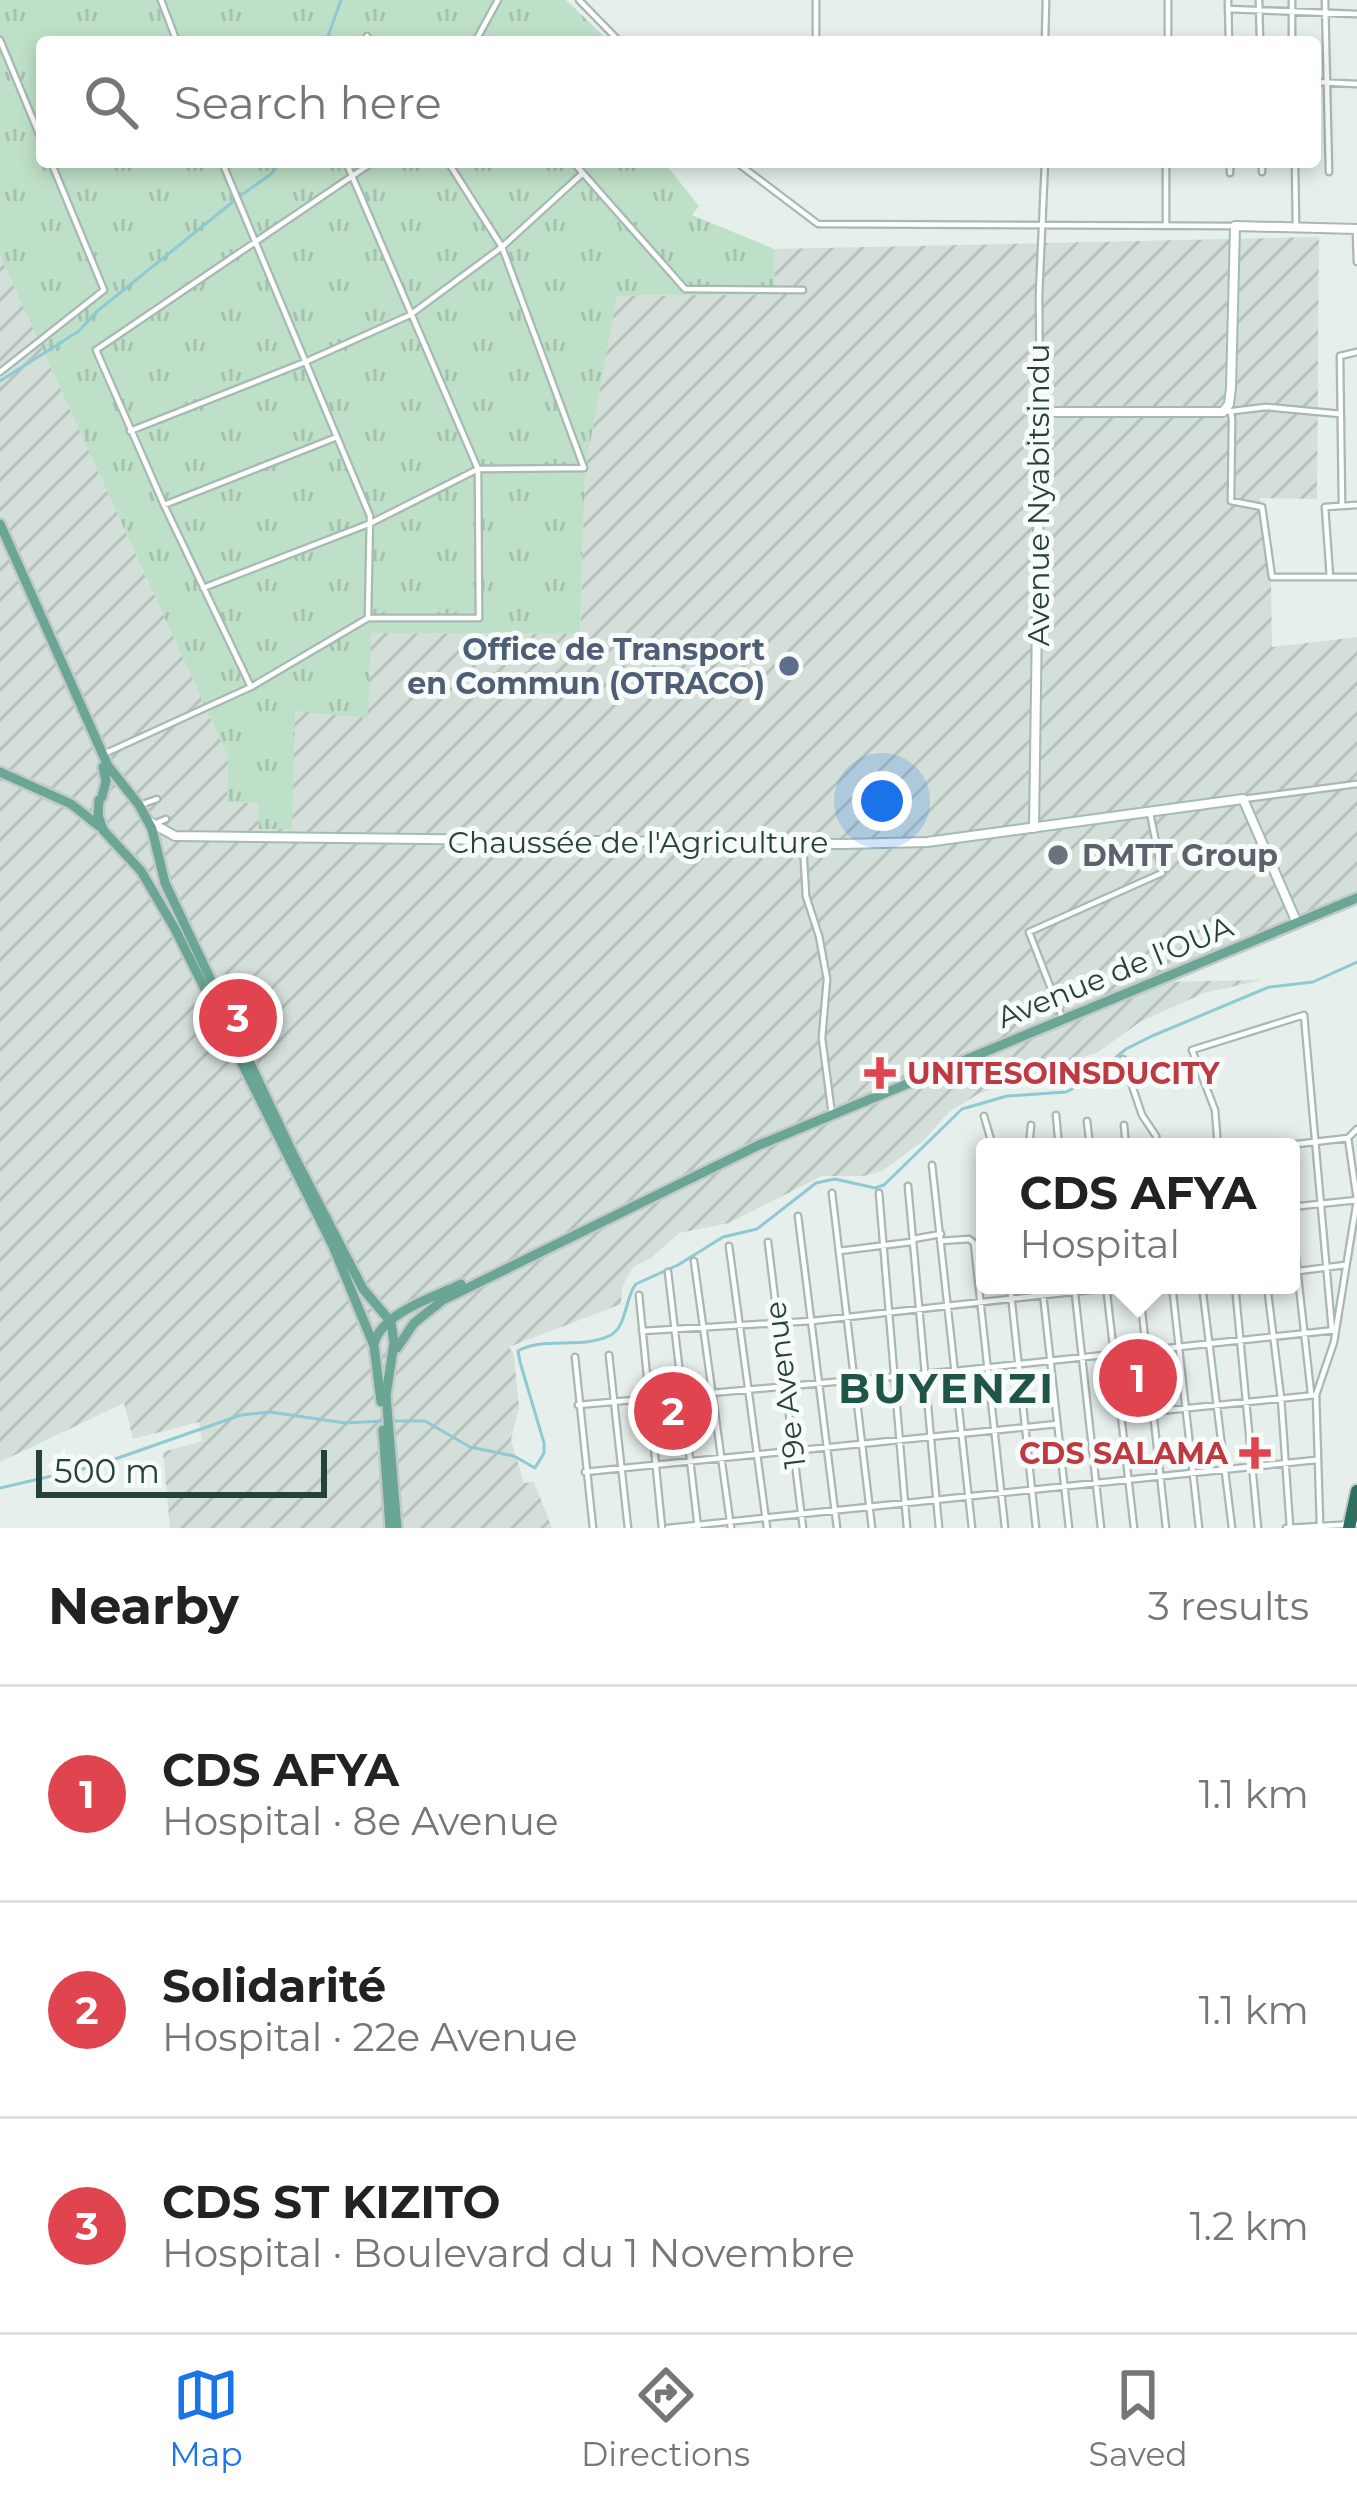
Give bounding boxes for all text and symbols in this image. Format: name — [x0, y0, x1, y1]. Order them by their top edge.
search box — [36, 36, 1321, 168]
icon: search — [78, 69, 144, 135]
text: Search here — [174, 75, 442, 130]
street label: Avenue Nyabitsindu — [1020, 344, 1057, 646]
place label: Office de Transport en Commun (OTRACO) — [407, 631, 765, 702]
marker: Office de Transport en Commun (OTRACO) — [776, 653, 802, 679]
your location — [852, 771, 912, 831]
street label: Chaussée de l'Agriculture — [448, 824, 828, 861]
place label: DMTT Group — [1082, 837, 1278, 874]
marker: DMTT Group — [1045, 842, 1071, 868]
street label: Avenue de l'OUA — [992, 908, 1239, 1036]
pin: 3 — [199, 973, 277, 1063]
place label: UNITESOINSDUCITY — [907, 1055, 1220, 1092]
marker: UNITESOINSDUCITY — [864, 1057, 896, 1089]
popup — [976, 1138, 1300, 1294]
text: CDS AFYA — [1020, 1165, 1256, 1220]
text: Hospital — [1020, 1220, 1180, 1268]
street label: 19e Avenue — [756, 1299, 814, 1471]
pin: 1 — [1099, 1333, 1177, 1423]
district label: BUYENZI — [838, 1362, 1056, 1414]
pin: 2 — [634, 1366, 712, 1456]
place label: CDS SALAMA — [1019, 1435, 1229, 1472]
marker: CDS SALAMA — [1239, 1437, 1271, 1469]
scale bar — [36, 1444, 327, 1497]
text: 500 m — [54, 1451, 160, 1491]
text: Nearby — [48, 1575, 239, 1637]
text: 3 results — [1148, 1582, 1309, 1630]
text: CDS AFYA — [162, 1742, 399, 1797]
text: 1 — [79, 1770, 95, 1818]
text: 1.1 km — [1198, 1770, 1309, 1818]
text: Hospital · 8e Avenue — [162, 1797, 558, 1845]
text: Solidarité — [162, 1958, 386, 2013]
text: 2 — [75, 1986, 99, 2034]
text: 1.1 km — [1198, 1986, 1309, 2034]
text: Hospital · 22e Avenue — [162, 2013, 577, 2061]
text: CDS ST KIZITO — [162, 2174, 500, 2229]
text: 3 — [75, 2202, 99, 2250]
text: 1.2 km — [1189, 2202, 1309, 2250]
text: Hospital · Boulevard du 1 Novembre — [162, 2229, 855, 2277]
tab: Map — [169, 2362, 243, 2474]
tab: Directions — [581, 2362, 750, 2474]
tab: Saved — [1089, 2362, 1188, 2474]

